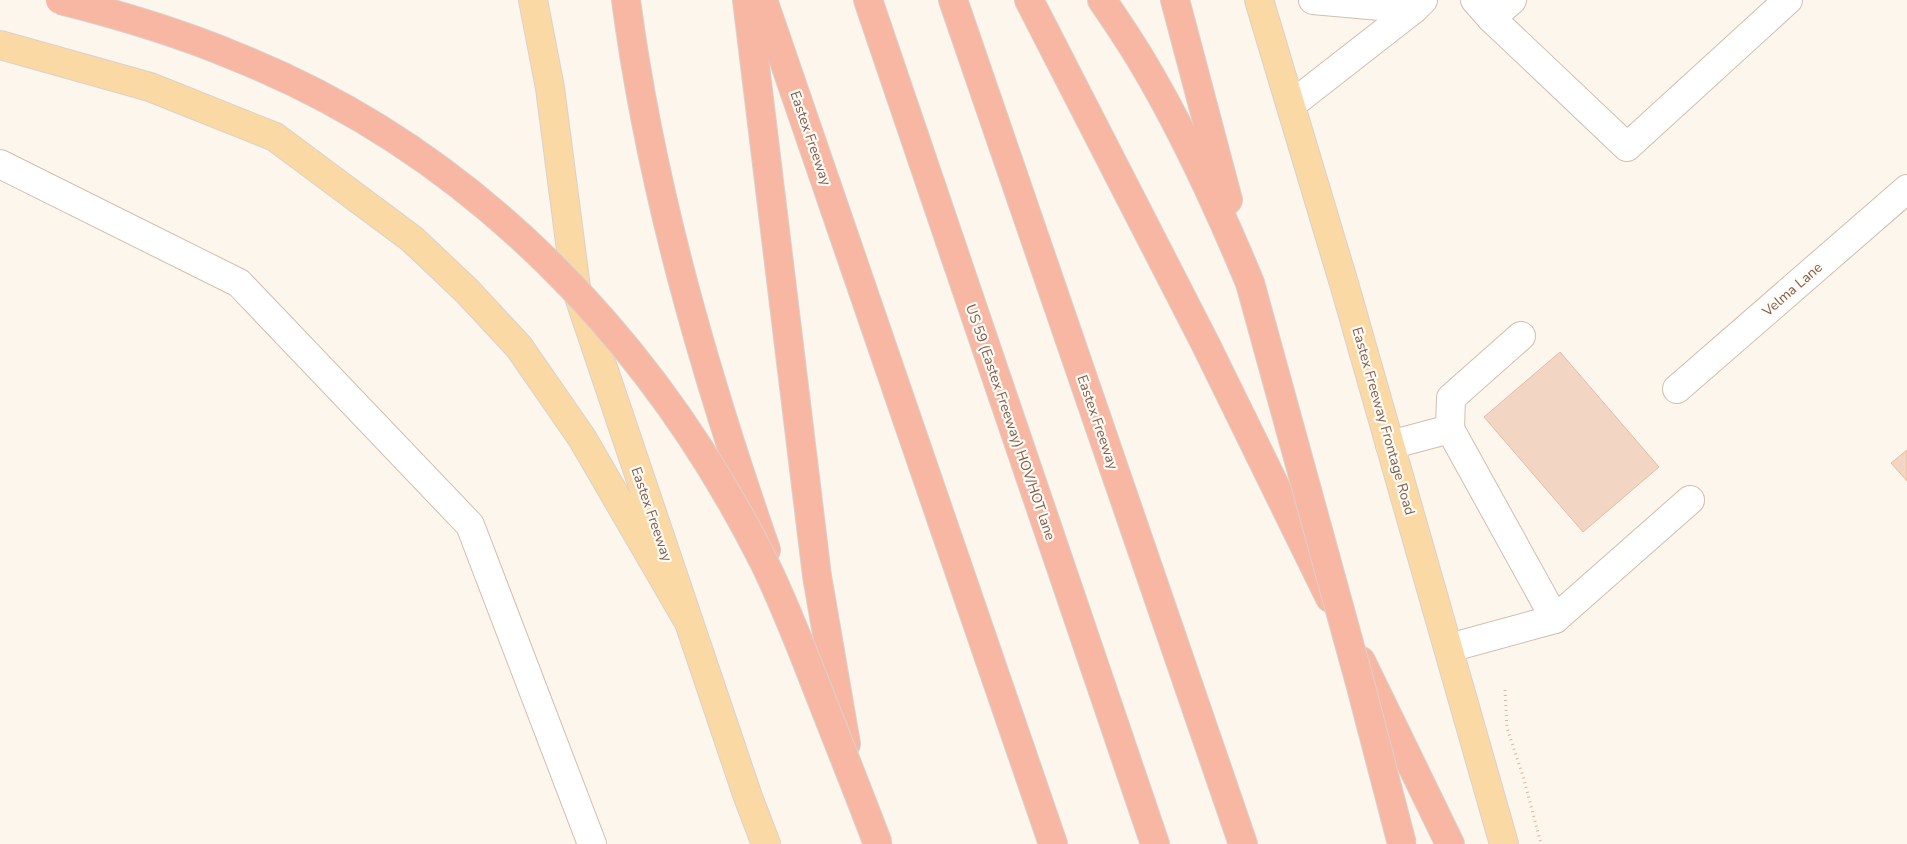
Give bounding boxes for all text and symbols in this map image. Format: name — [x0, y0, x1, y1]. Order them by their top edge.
street label: Eastex Freeway — [785, 88, 836, 189]
street label: Velma Lane — [1757, 258, 1826, 321]
street label: US 59 (Eastex Freeway) HOV/HOT lane — [961, 302, 1060, 543]
street label: Eastex Freeway Frontage Road — [1348, 325, 1419, 517]
street label: Eastex Freeway — [1072, 372, 1123, 473]
street label: Eastex Freeway — [626, 464, 677, 565]

